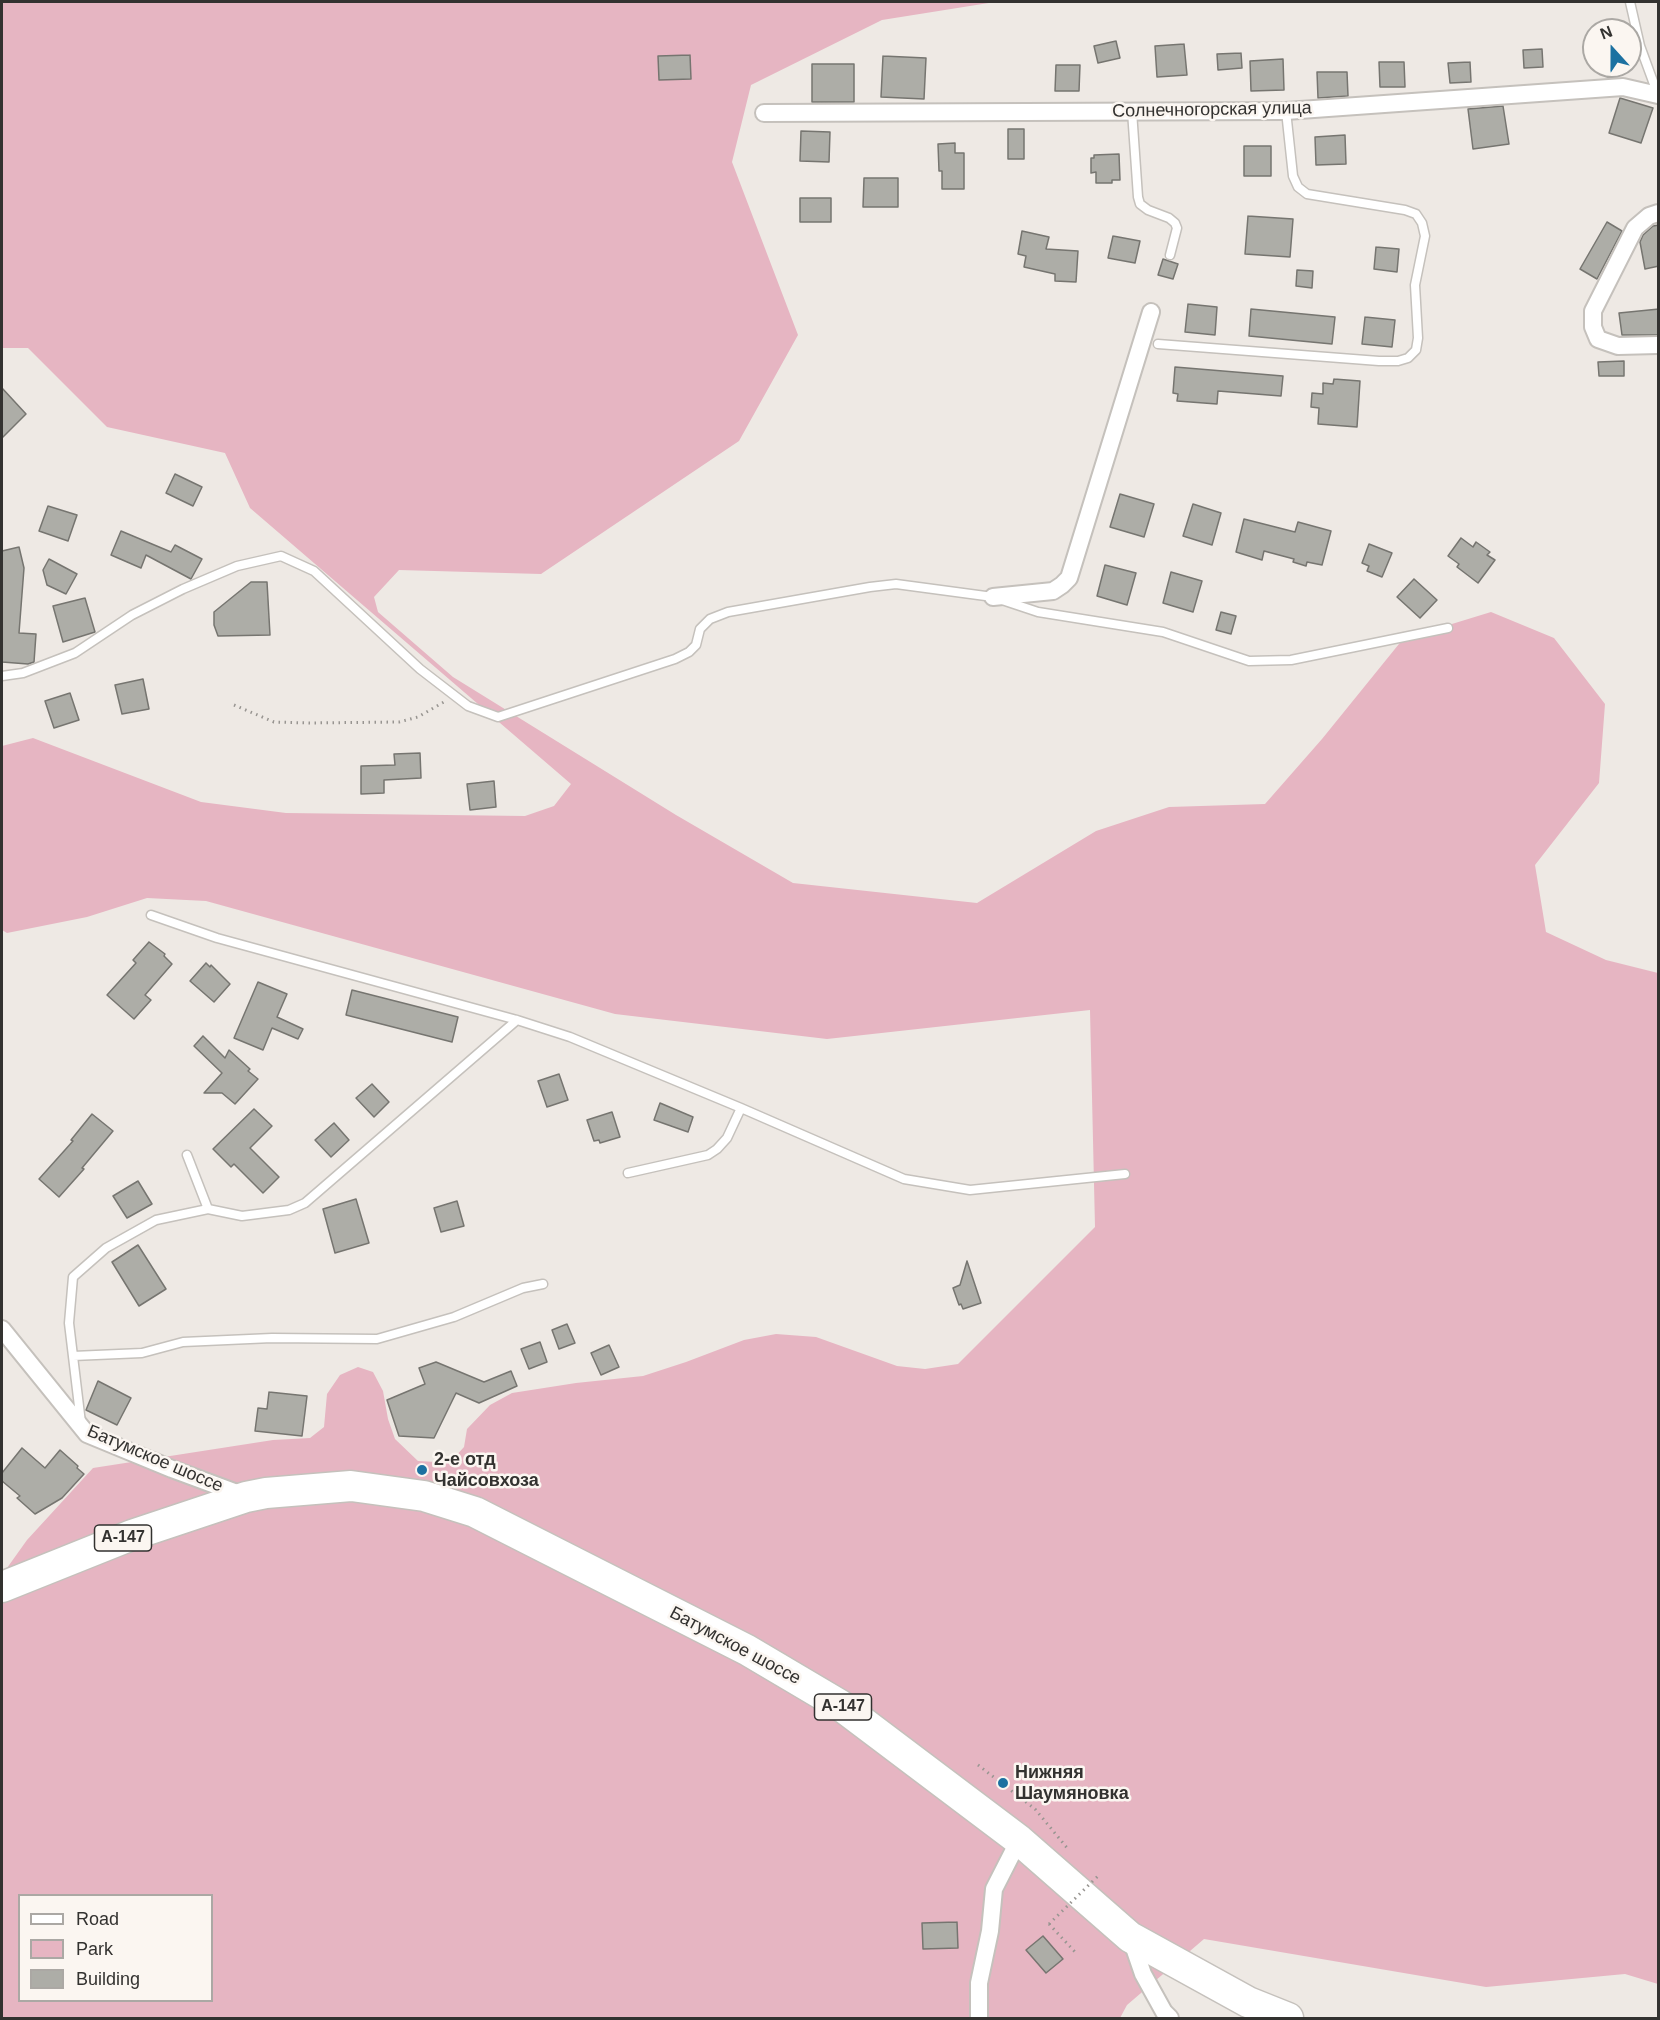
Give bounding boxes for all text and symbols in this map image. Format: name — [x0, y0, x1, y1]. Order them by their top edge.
north arrow — [1582, 18, 1642, 78]
text: N — [1598, 23, 1615, 43]
street label: Солнечногорская улица — [1112, 97, 1312, 123]
street label: Батумское шоссе — [84, 1421, 226, 1497]
place label: 2-е отд Чайсовхоза — [434, 1449, 539, 1492]
marker: 2-е отд Чайсовхоза — [415, 1463, 429, 1477]
road number: А-147 — [94, 1525, 152, 1551]
street label: Батумское шоссе — [666, 1602, 804, 1690]
road number: А-147 — [814, 1694, 872, 1720]
place label: Нижняя Шаумяновка — [1015, 1762, 1129, 1804]
marker: Нижняя Шаумяновка — [996, 1776, 1010, 1790]
legend — [18, 1894, 213, 2002]
text: Road — [76, 1909, 119, 1929]
text: Park — [76, 1939, 113, 1959]
text: Building — [76, 1969, 140, 1989]

